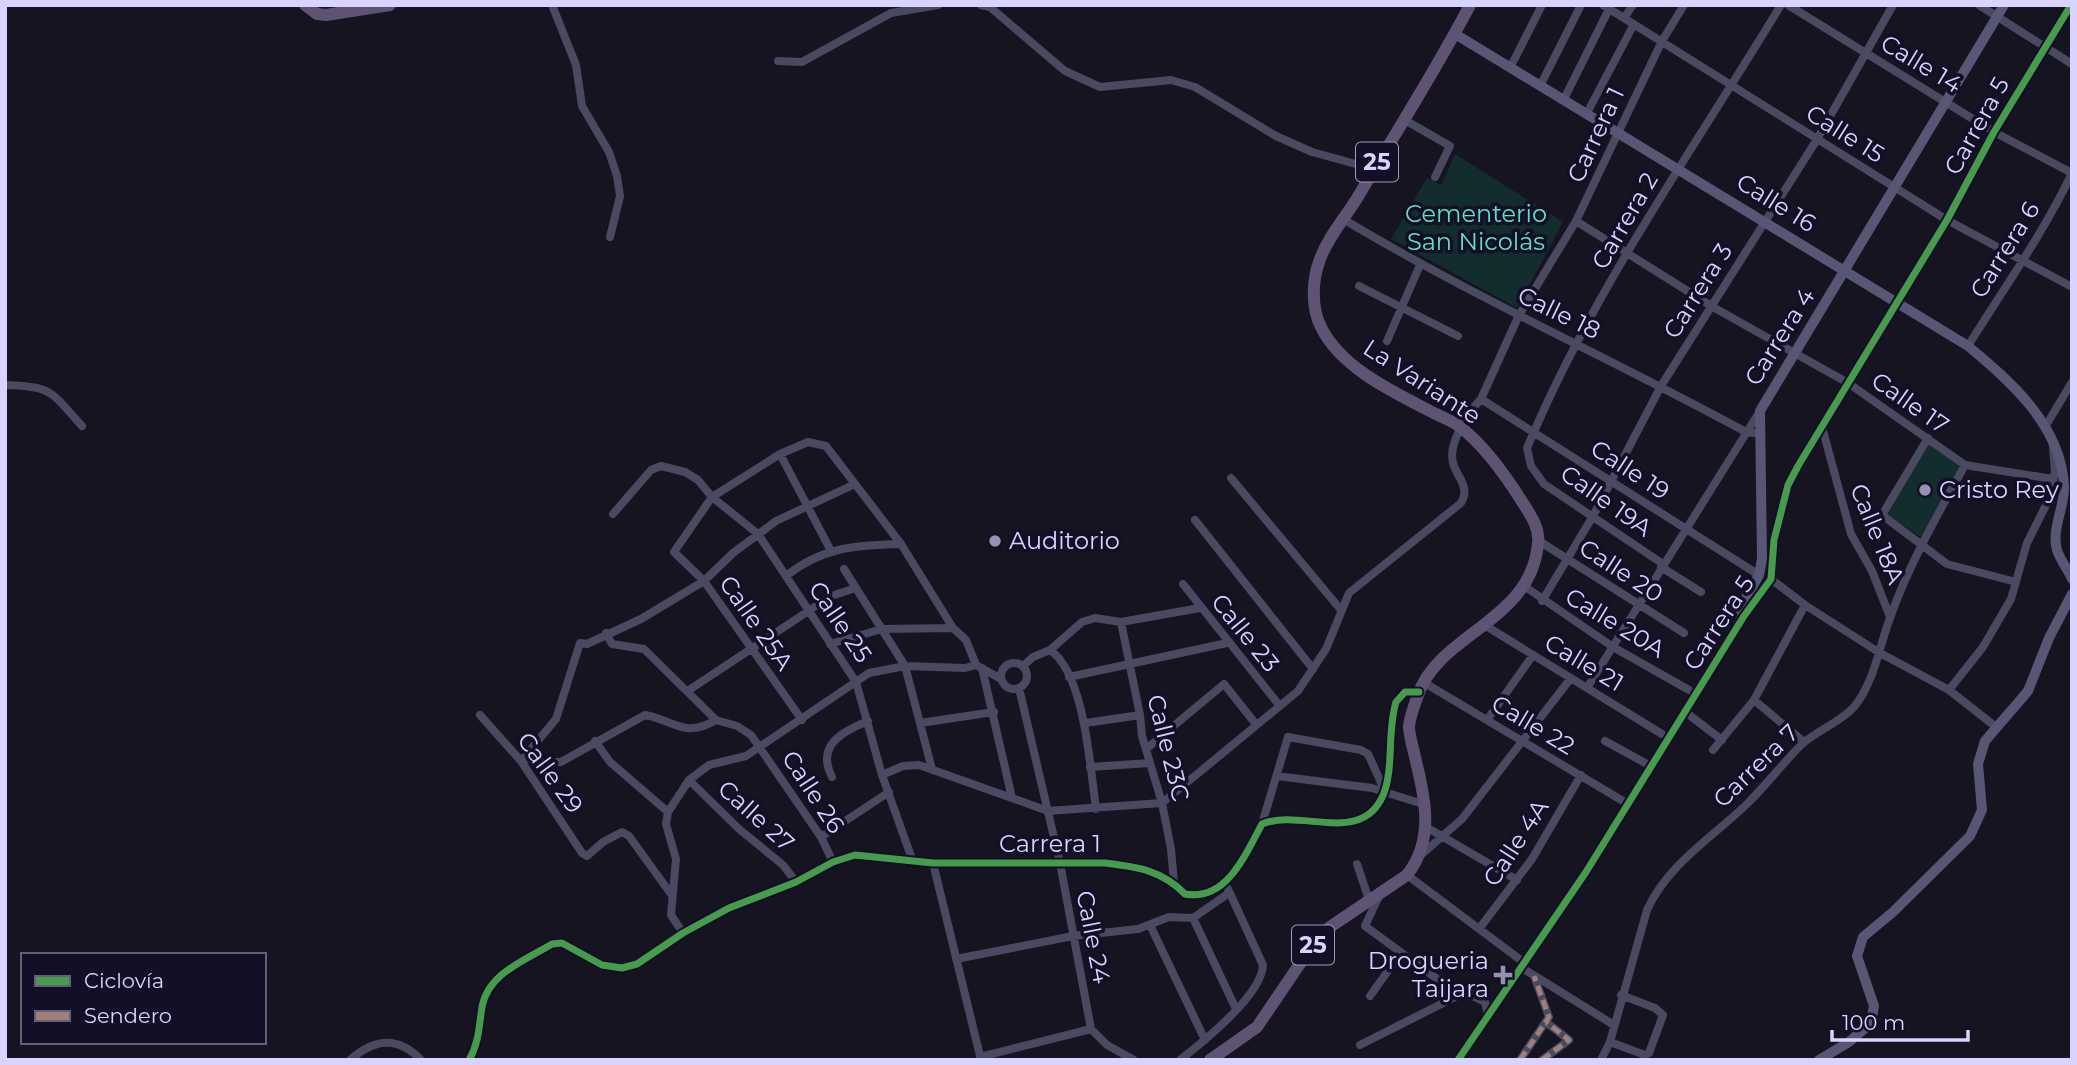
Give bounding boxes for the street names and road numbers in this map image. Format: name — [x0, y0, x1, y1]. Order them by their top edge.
street label: Calle 14 — [1876, 28, 1967, 99]
street label: Carrera 5 — [1938, 72, 2015, 180]
street label: Carrera 1 — [1561, 82, 1630, 187]
street label: Calle 15 — [1801, 98, 1890, 169]
road number: 25 — [1356, 142, 1398, 182]
street label: Carrera 2 — [1585, 167, 1664, 274]
street label: Calle 16 — [1731, 167, 1821, 238]
street label: Carrera 6 — [1964, 196, 2045, 303]
street label: Carrera 3 — [1657, 238, 1738, 344]
street label: Calle 18 — [1513, 280, 1605, 345]
street label: Carrera 4 — [1738, 283, 1821, 391]
street label: La Variante — [1358, 333, 1486, 430]
street label: Calle 17 — [1866, 366, 1954, 440]
street label: Calle 19 — [1585, 433, 1675, 506]
street label: Calle 19A — [1555, 459, 1658, 543]
street label: Calle 18A — [1844, 479, 1911, 589]
street label: Calle 20 — [1574, 533, 1669, 608]
street label: Calle 25A — [713, 570, 800, 676]
street label: Carrera 5 — [1677, 570, 1760, 675]
street label: Calle 25 — [803, 576, 878, 668]
street label: Calle 20A — [1560, 582, 1671, 664]
street label: Calle 23 — [1205, 588, 1286, 678]
street label: Calle 21 — [1540, 628, 1629, 697]
street label: Calle 22 — [1486, 688, 1580, 761]
street label: Calle 23C — [1141, 692, 1196, 804]
street label: Carrera 7 — [1707, 718, 1804, 813]
street label: Calle 29 — [511, 727, 589, 819]
street label: Calle 26 — [776, 745, 851, 839]
street label: Calle 27 — [712, 774, 800, 857]
street label: Calle 4A — [1477, 793, 1555, 892]
street label: Carrera 1 — [999, 829, 1101, 858]
street label: Calle 24 — [1070, 888, 1117, 986]
road number: 25 — [1292, 926, 1334, 964]

